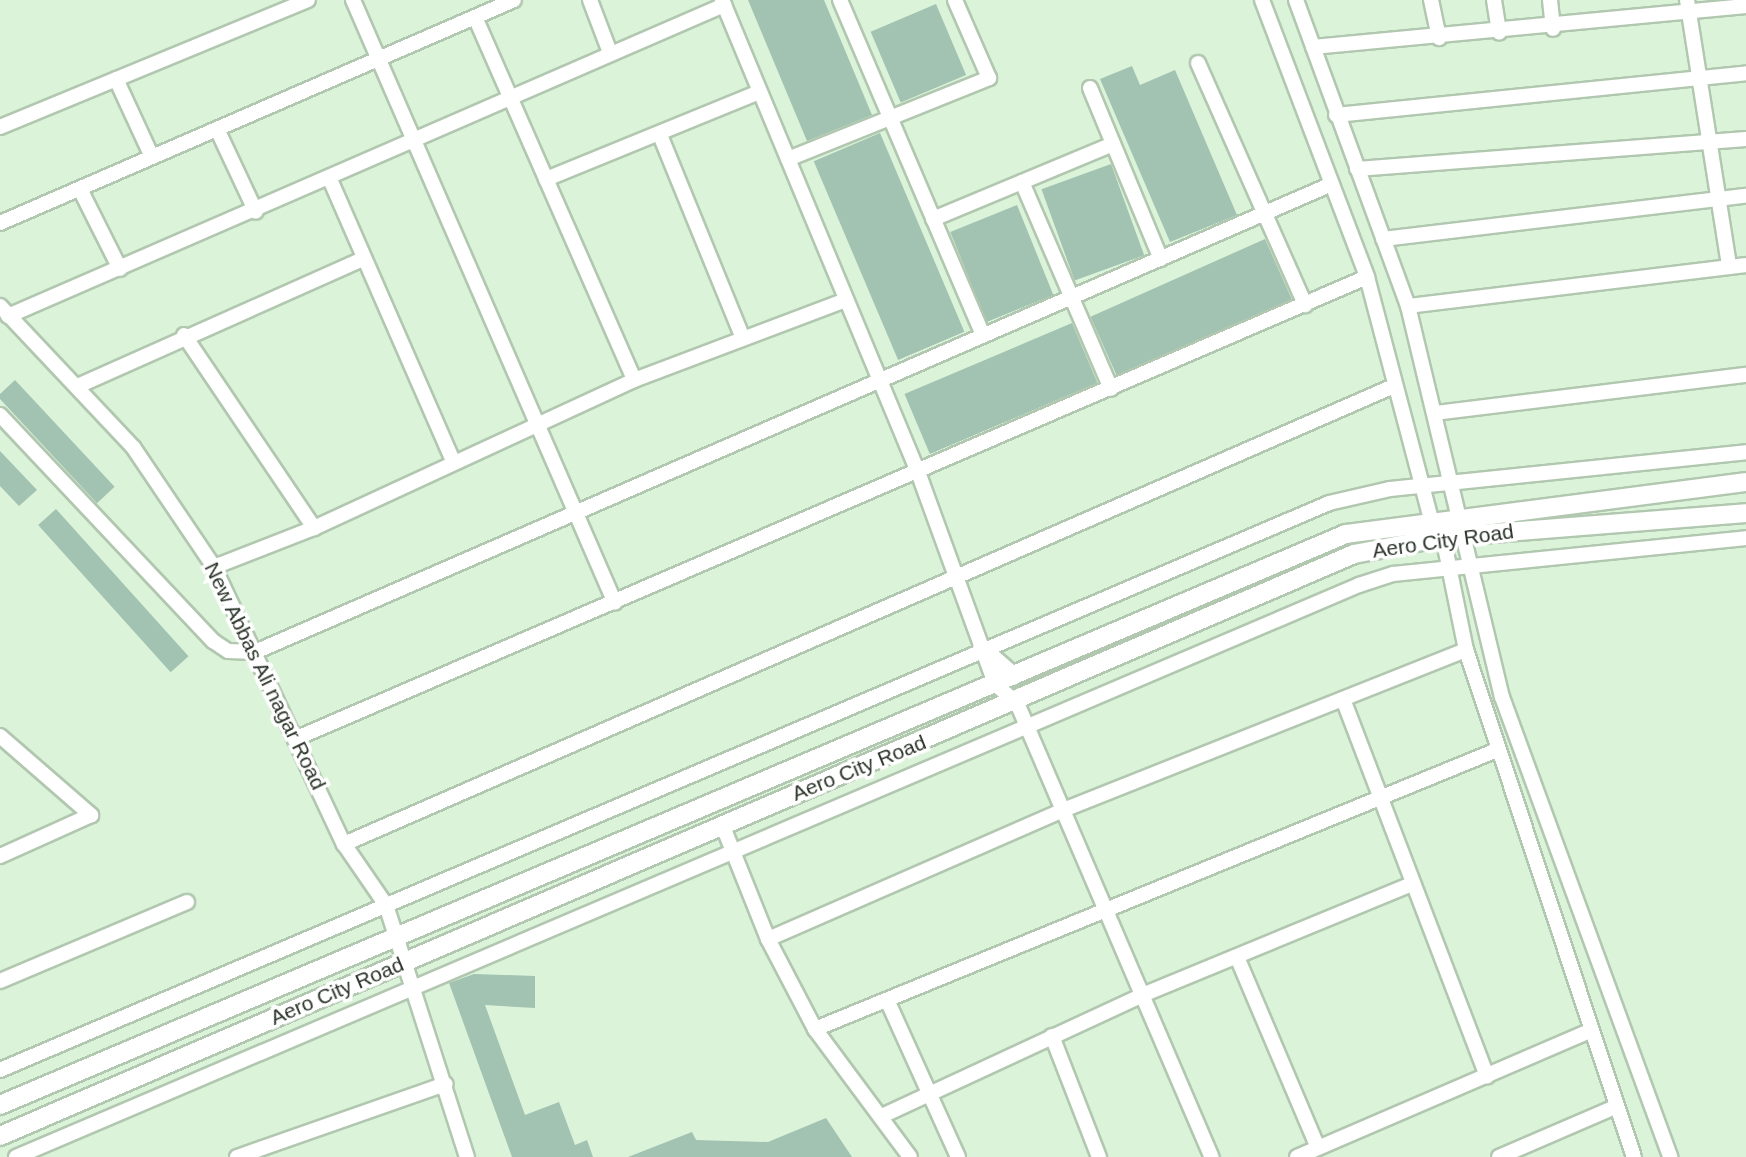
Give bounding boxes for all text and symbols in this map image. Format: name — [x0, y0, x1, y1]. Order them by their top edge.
street label: Aero City Road — [1371, 519, 1515, 563]
street label: New Abbas Ali nagar Road — [198, 557, 332, 795]
street label: Aero City Road — [788, 730, 930, 806]
street label: Aero City Road — [267, 952, 407, 1030]

